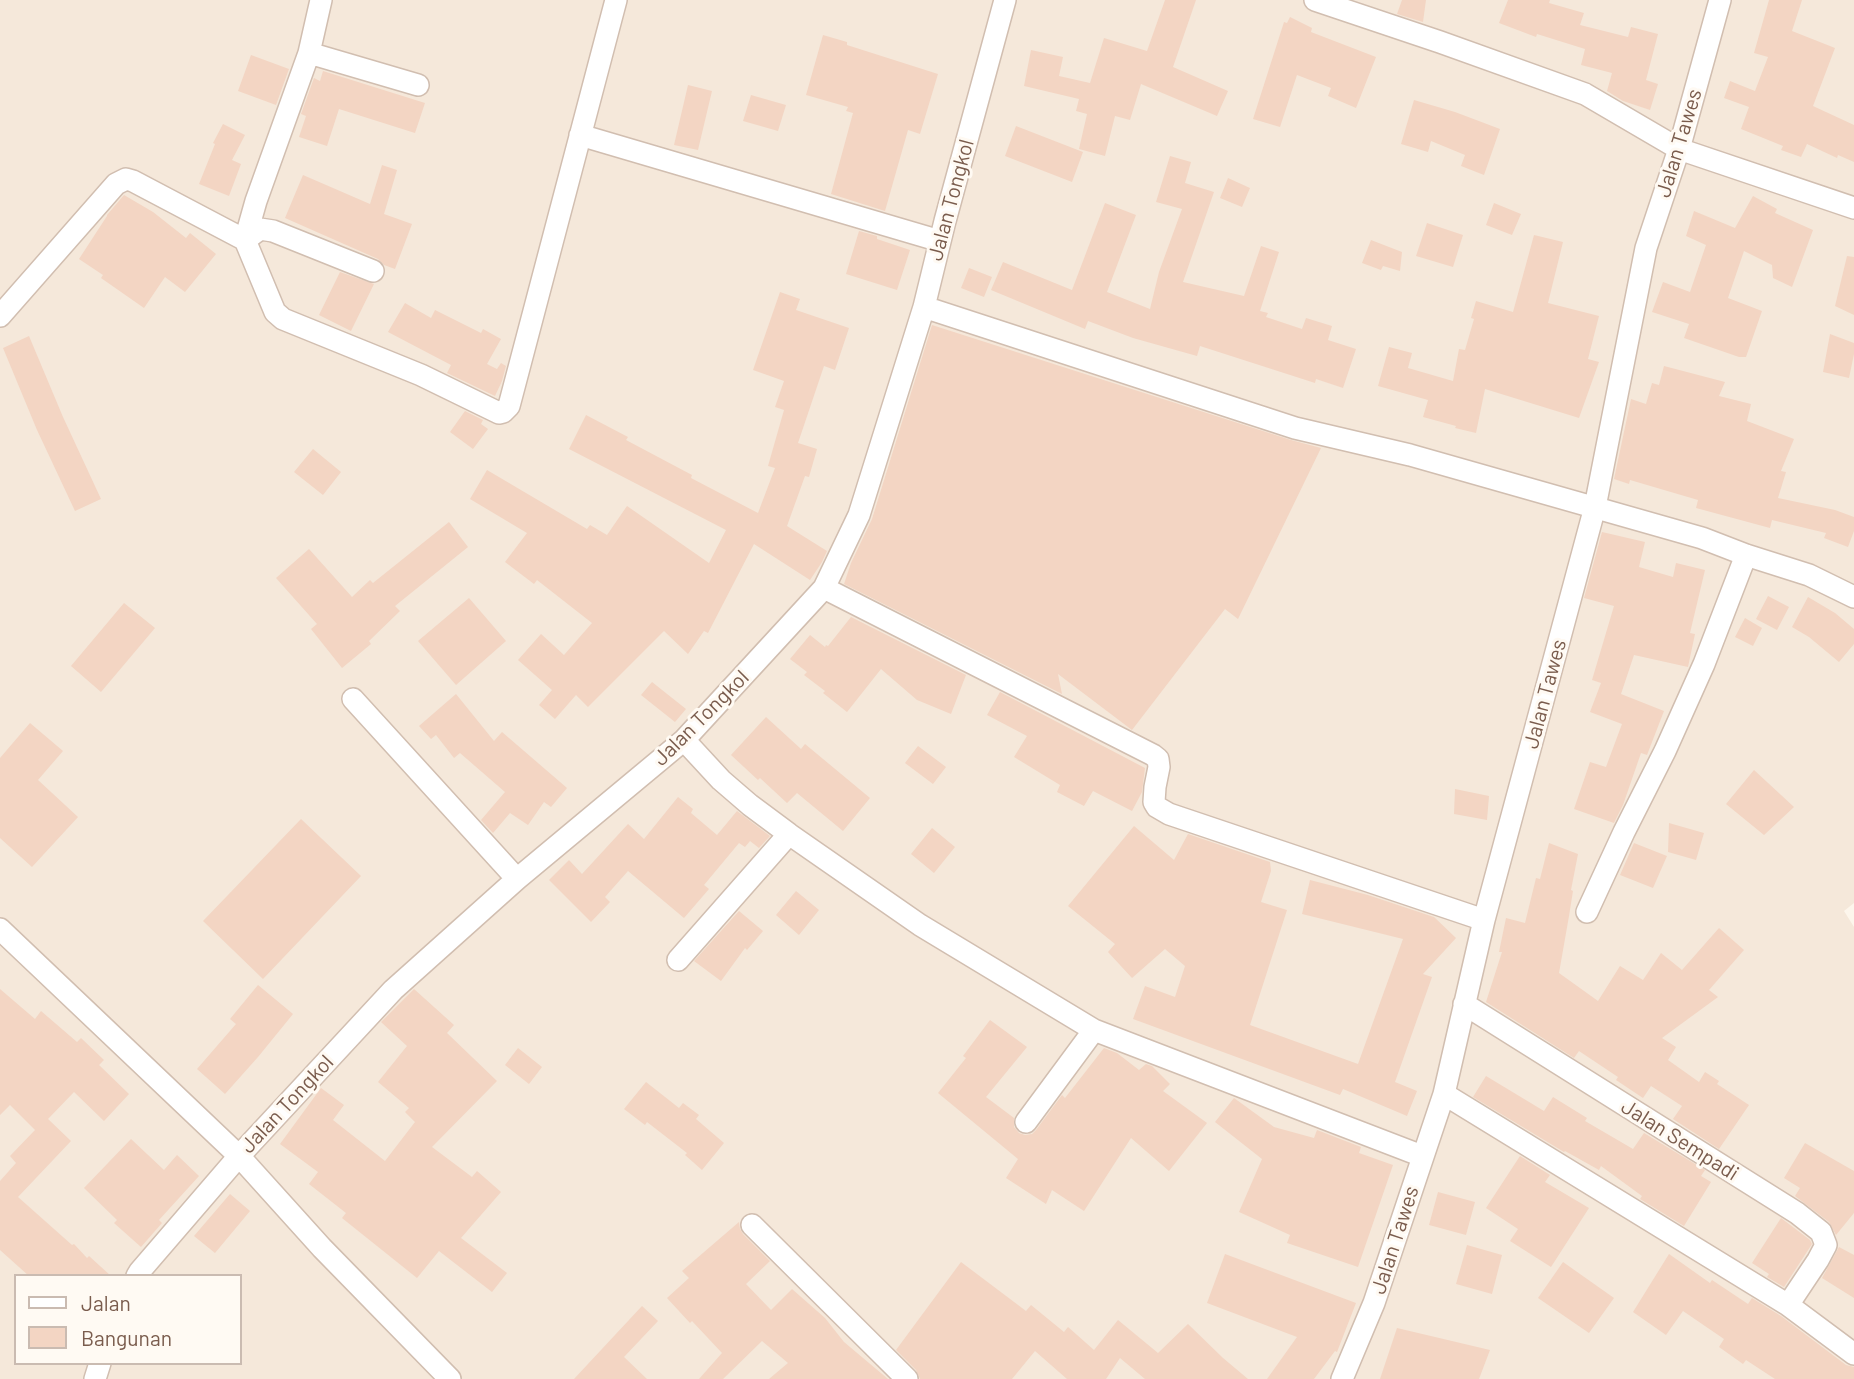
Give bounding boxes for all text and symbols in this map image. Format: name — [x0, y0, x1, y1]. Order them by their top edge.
street label: Jalan Tawes — [1651, 86, 1707, 200]
street label: Jalan Tongkol — [923, 136, 979, 264]
street label: Jalan Tawes — [1518, 637, 1572, 751]
street label: Jalan Tongkol — [648, 665, 754, 771]
street label: Jalan Tongkol — [235, 1050, 339, 1158]
street label: Jalan Sempadi — [1617, 1094, 1743, 1186]
street label: Jalan Tawes — [1366, 1183, 1424, 1297]
legend — [14, 1274, 242, 1365]
text: Jalan — [81, 1290, 131, 1315]
text: Bangunan — [81, 1325, 172, 1350]

